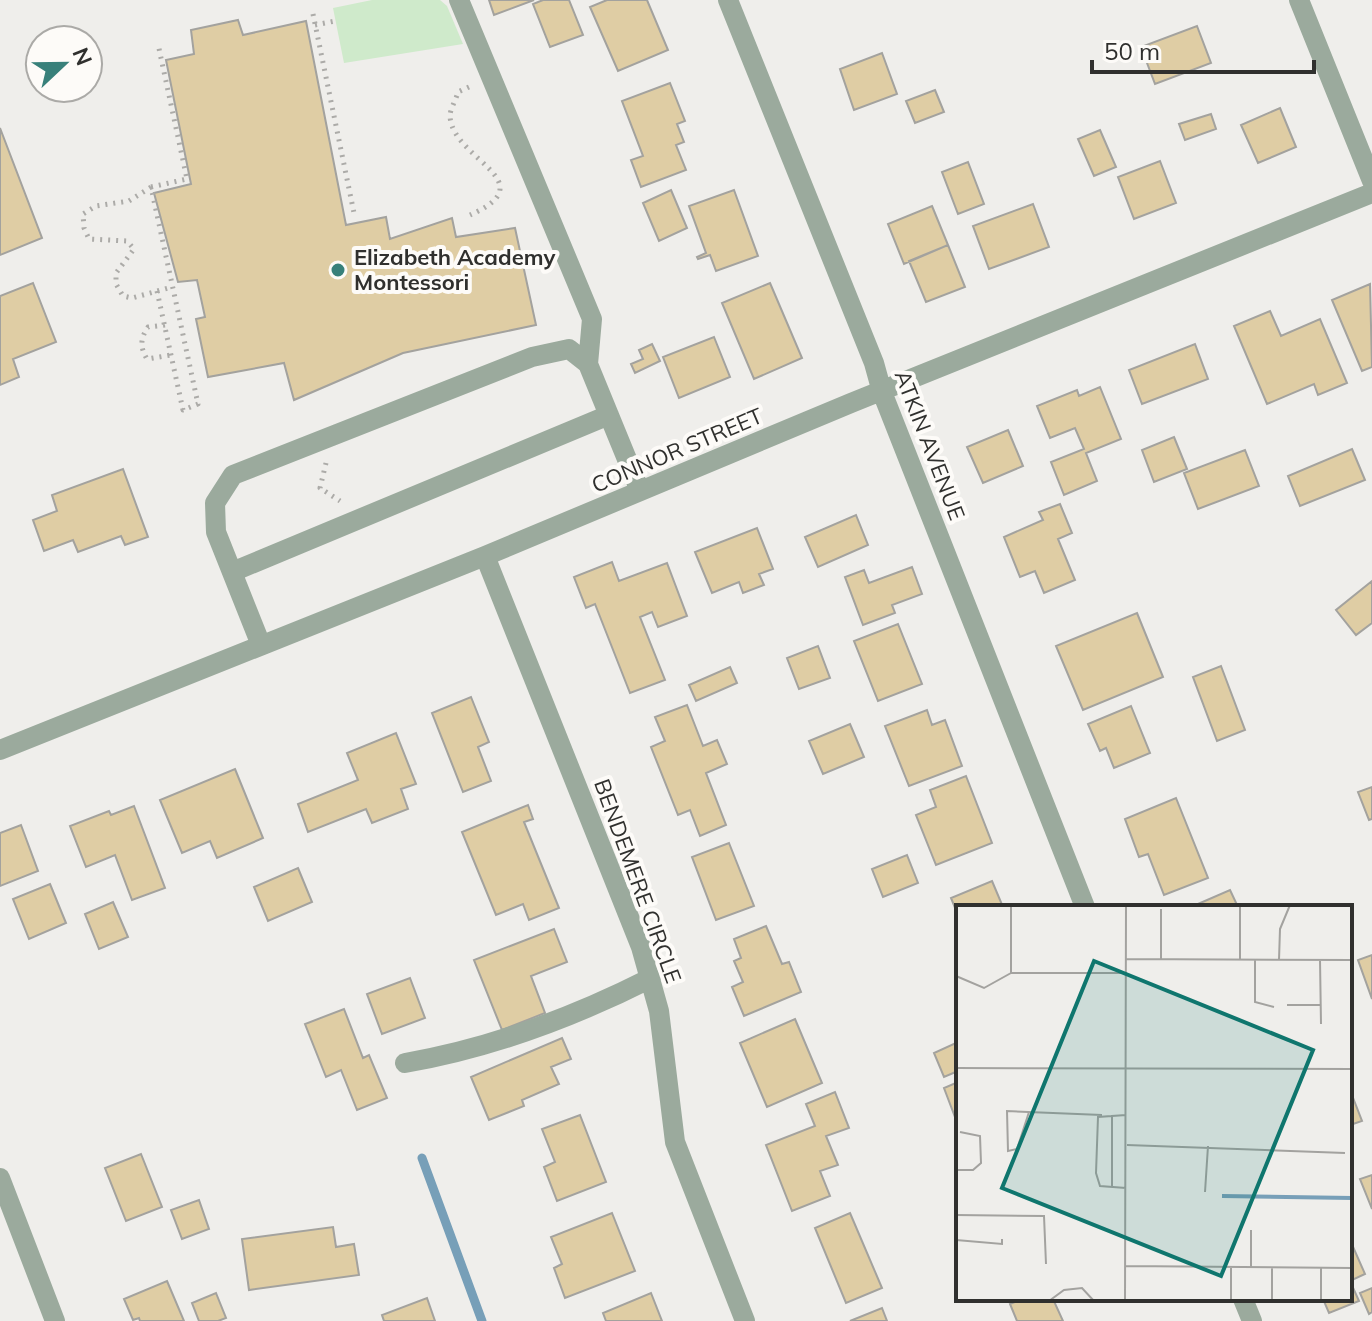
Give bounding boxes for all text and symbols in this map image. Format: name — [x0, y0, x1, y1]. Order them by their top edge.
north arrow — [24, 24, 104, 104]
scale bar — [1092, 24, 1314, 74]
text: 50 m — [1104, 36, 1160, 66]
text: N — [66, 44, 99, 69]
place label: Elizabeth Academy Montessori — [354, 243, 555, 296]
marker: Elizabeth Academy Montessori — [329, 261, 347, 279]
street label: ATKIN AVENUE — [889, 366, 971, 524]
street label: CONNOR STREET — [587, 401, 767, 499]
street label: BENDEMERE CIRCLE — [588, 775, 688, 987]
inset map — [956, 905, 1352, 1301]

